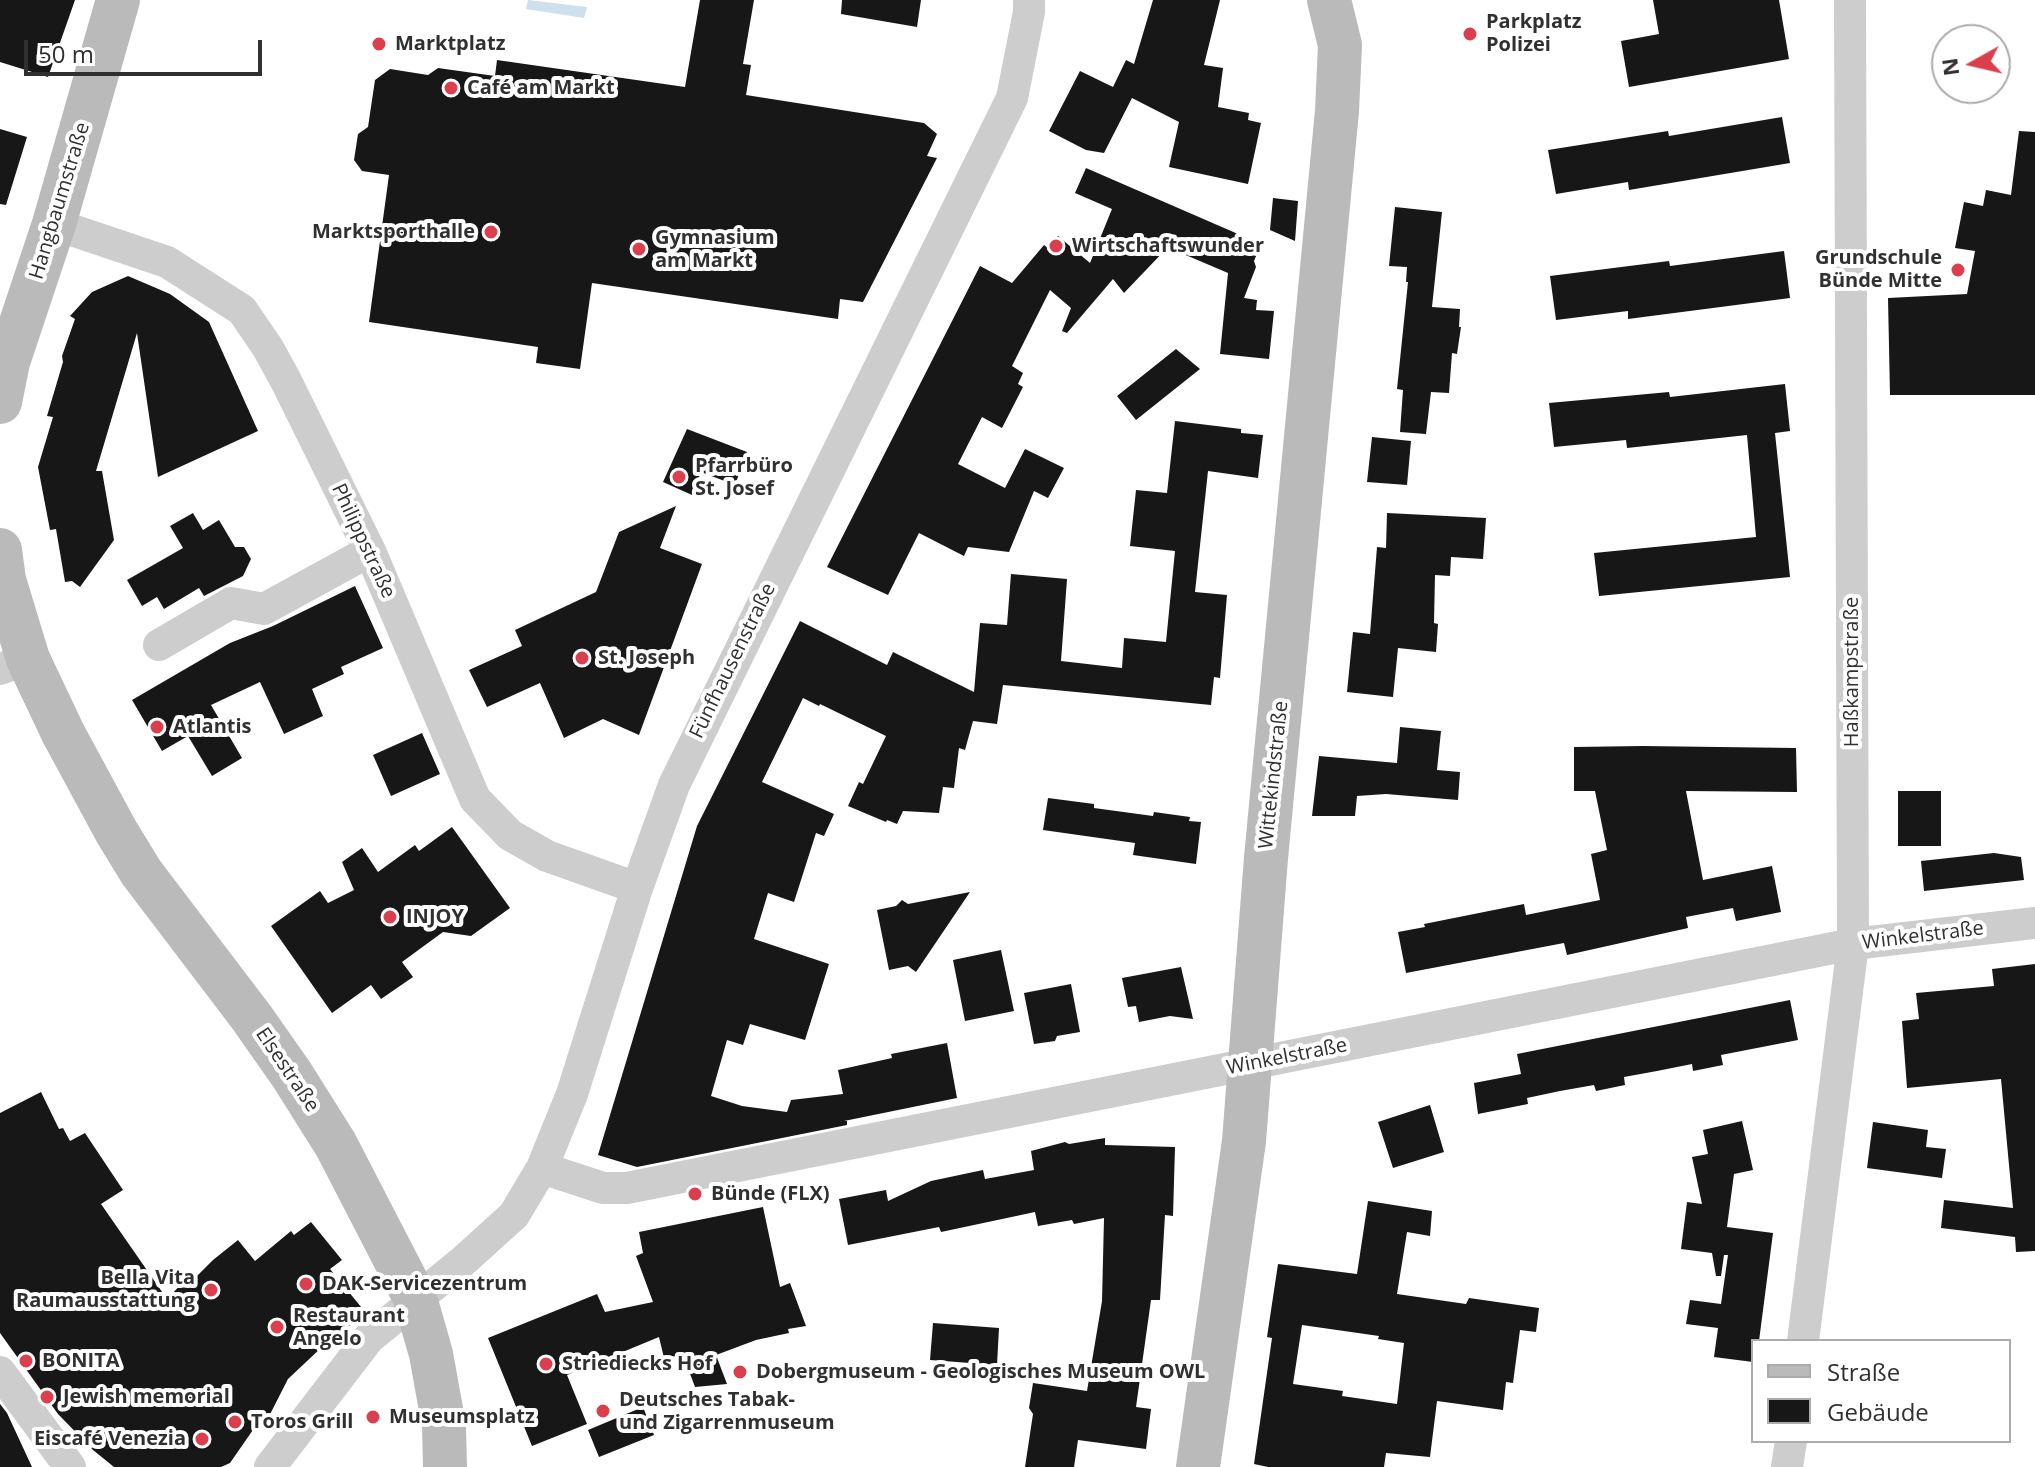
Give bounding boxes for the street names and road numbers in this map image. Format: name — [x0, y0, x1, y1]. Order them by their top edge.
street label: Hangbaumstraße — [25, 120, 95, 282]
street label: Philippstraße — [326, 480, 400, 602]
street label: Fünfhausenstraße — [685, 579, 781, 743]
street label: Haßkampstraße — [1840, 597, 1864, 747]
street label: Wittekindstraße — [1254, 700, 1294, 850]
street label: Winkelstraße — [1861, 917, 1985, 955]
street label: Elsestraße — [250, 1023, 324, 1117]
street label: Winkelstraße — [1225, 1034, 1349, 1080]

